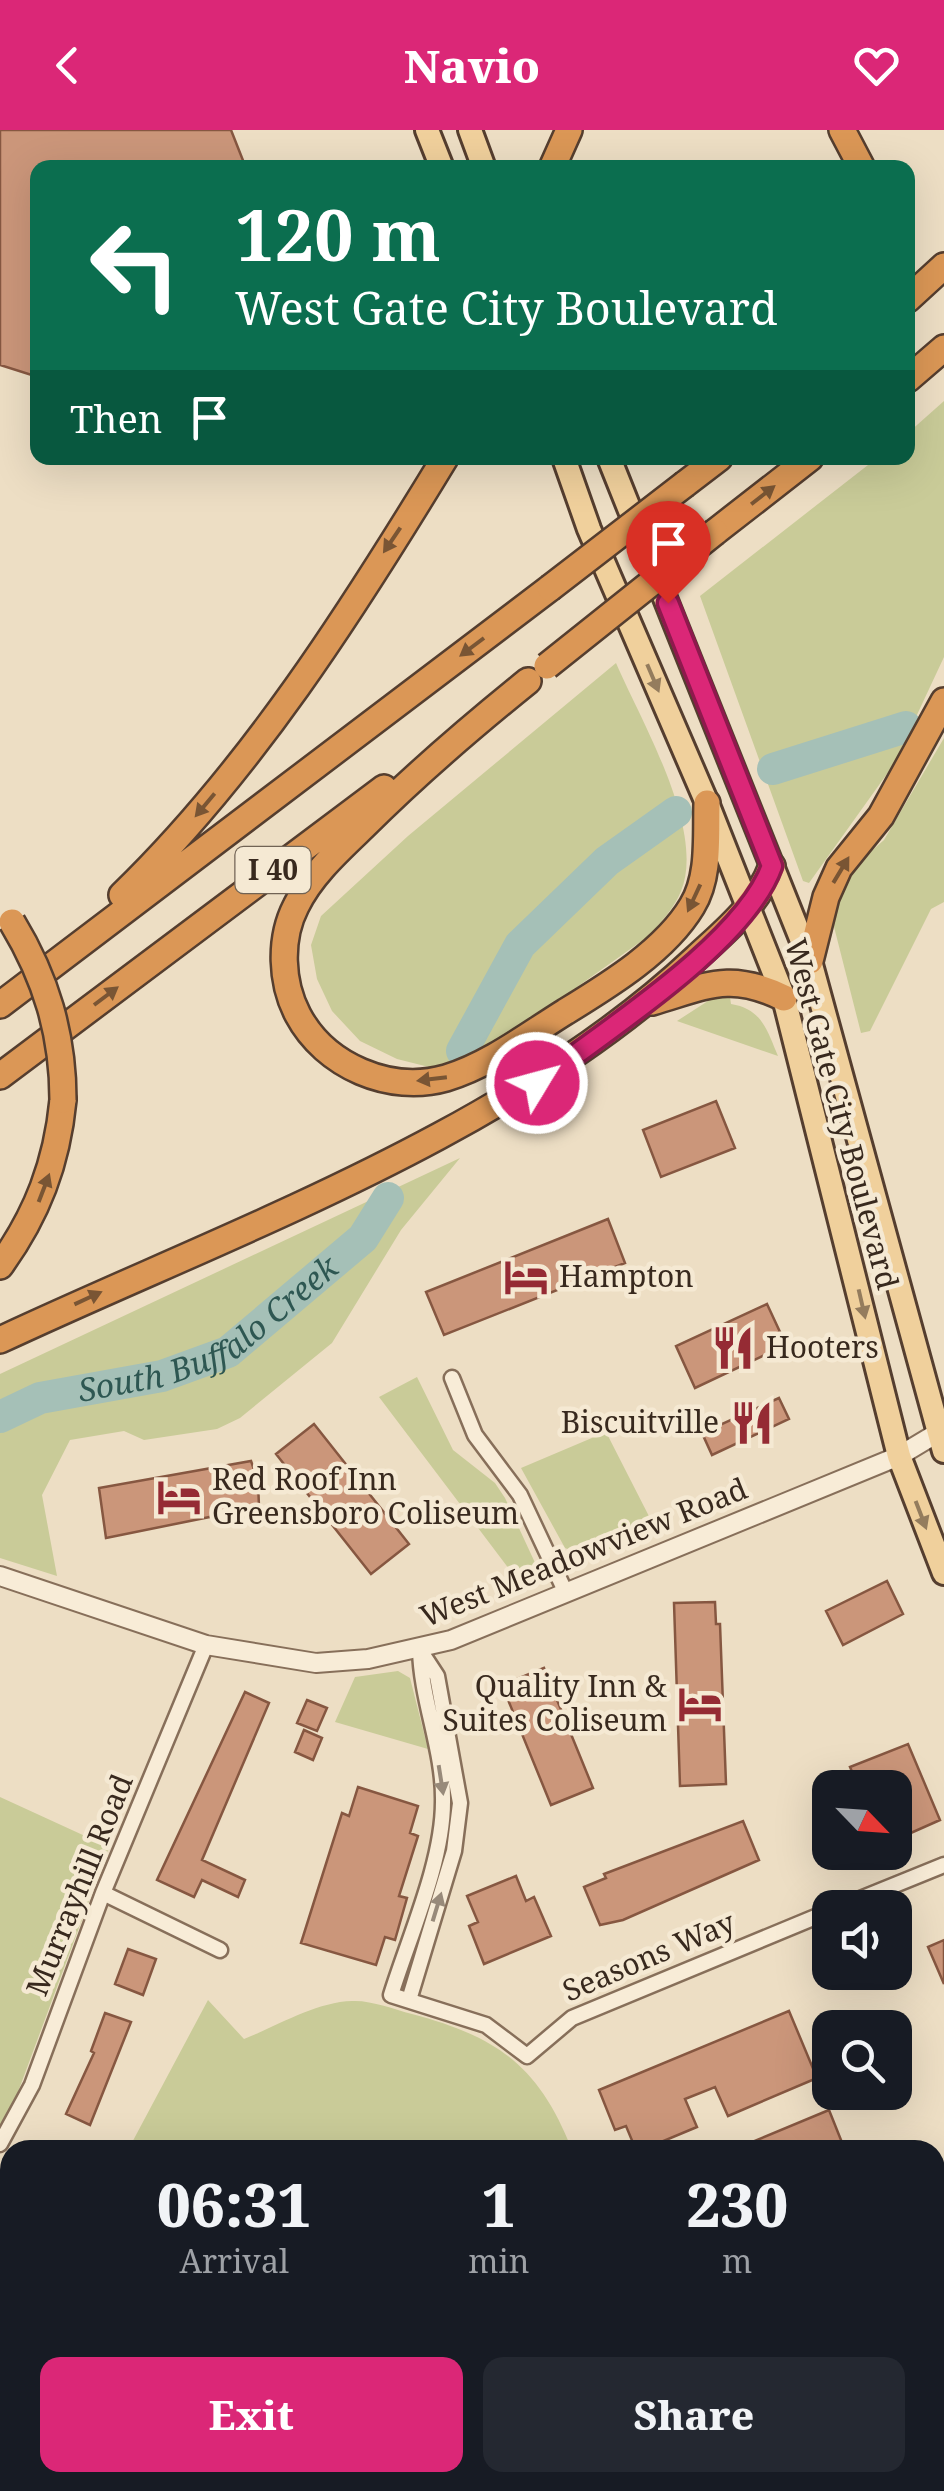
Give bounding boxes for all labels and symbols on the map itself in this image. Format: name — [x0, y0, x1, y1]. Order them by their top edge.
one-way arrow — [750, 485, 776, 506]
pin — [626, 501, 711, 604]
one-way arrow — [383, 526, 402, 553]
one-way arrow — [459, 636, 485, 656]
one-way arrow — [645, 663, 661, 692]
one-way arrow — [195, 793, 216, 818]
road number: I 40 — [236, 847, 310, 893]
one-way arrow — [832, 856, 849, 884]
one-way arrow — [685, 884, 702, 913]
street label: West Gate City Boulevard — [776, 934, 909, 1294]
one-way arrow — [93, 986, 119, 1006]
position arrow — [485, 1031, 589, 1135]
one-way arrow — [416, 1071, 447, 1087]
one-way arrow — [37, 1172, 53, 1202]
water label: South Buffalo Creek — [74, 1244, 348, 1411]
hotel icon: Hampton — [502, 1253, 550, 1301]
place label: Hampton — [559, 1255, 694, 1296]
one-way arrow — [855, 1289, 870, 1320]
one-way arrow — [74, 1290, 103, 1307]
restaurant icon: Hooters — [709, 1324, 757, 1372]
place label: Hooters — [766, 1326, 879, 1367]
restaurant icon: Biscuitville — [728, 1399, 776, 1447]
place label: Biscuitville — [561, 1401, 719, 1442]
place label: Red Roof Inn Greensboro Coliseum — [212, 1458, 519, 1533]
street label: West Meadowview Road — [414, 1467, 753, 1636]
hotel icon: Red Roof Inn Greensboro Coliseum — [155, 1473, 203, 1521]
one-way arrow — [914, 1500, 929, 1530]
place label: Quality Inn & Suites Coliseum — [442, 1665, 667, 1740]
hotel icon: Quality Inn & Suites Coliseum — [676, 1680, 724, 1728]
one-way arrow — [433, 1764, 449, 1796]
street label: Murrayhill Road — [16, 1768, 142, 2001]
north arrow — [812, 1770, 912, 1870]
one-way arrow — [430, 1891, 445, 1922]
street label: Seasons Way — [556, 1901, 741, 2010]

